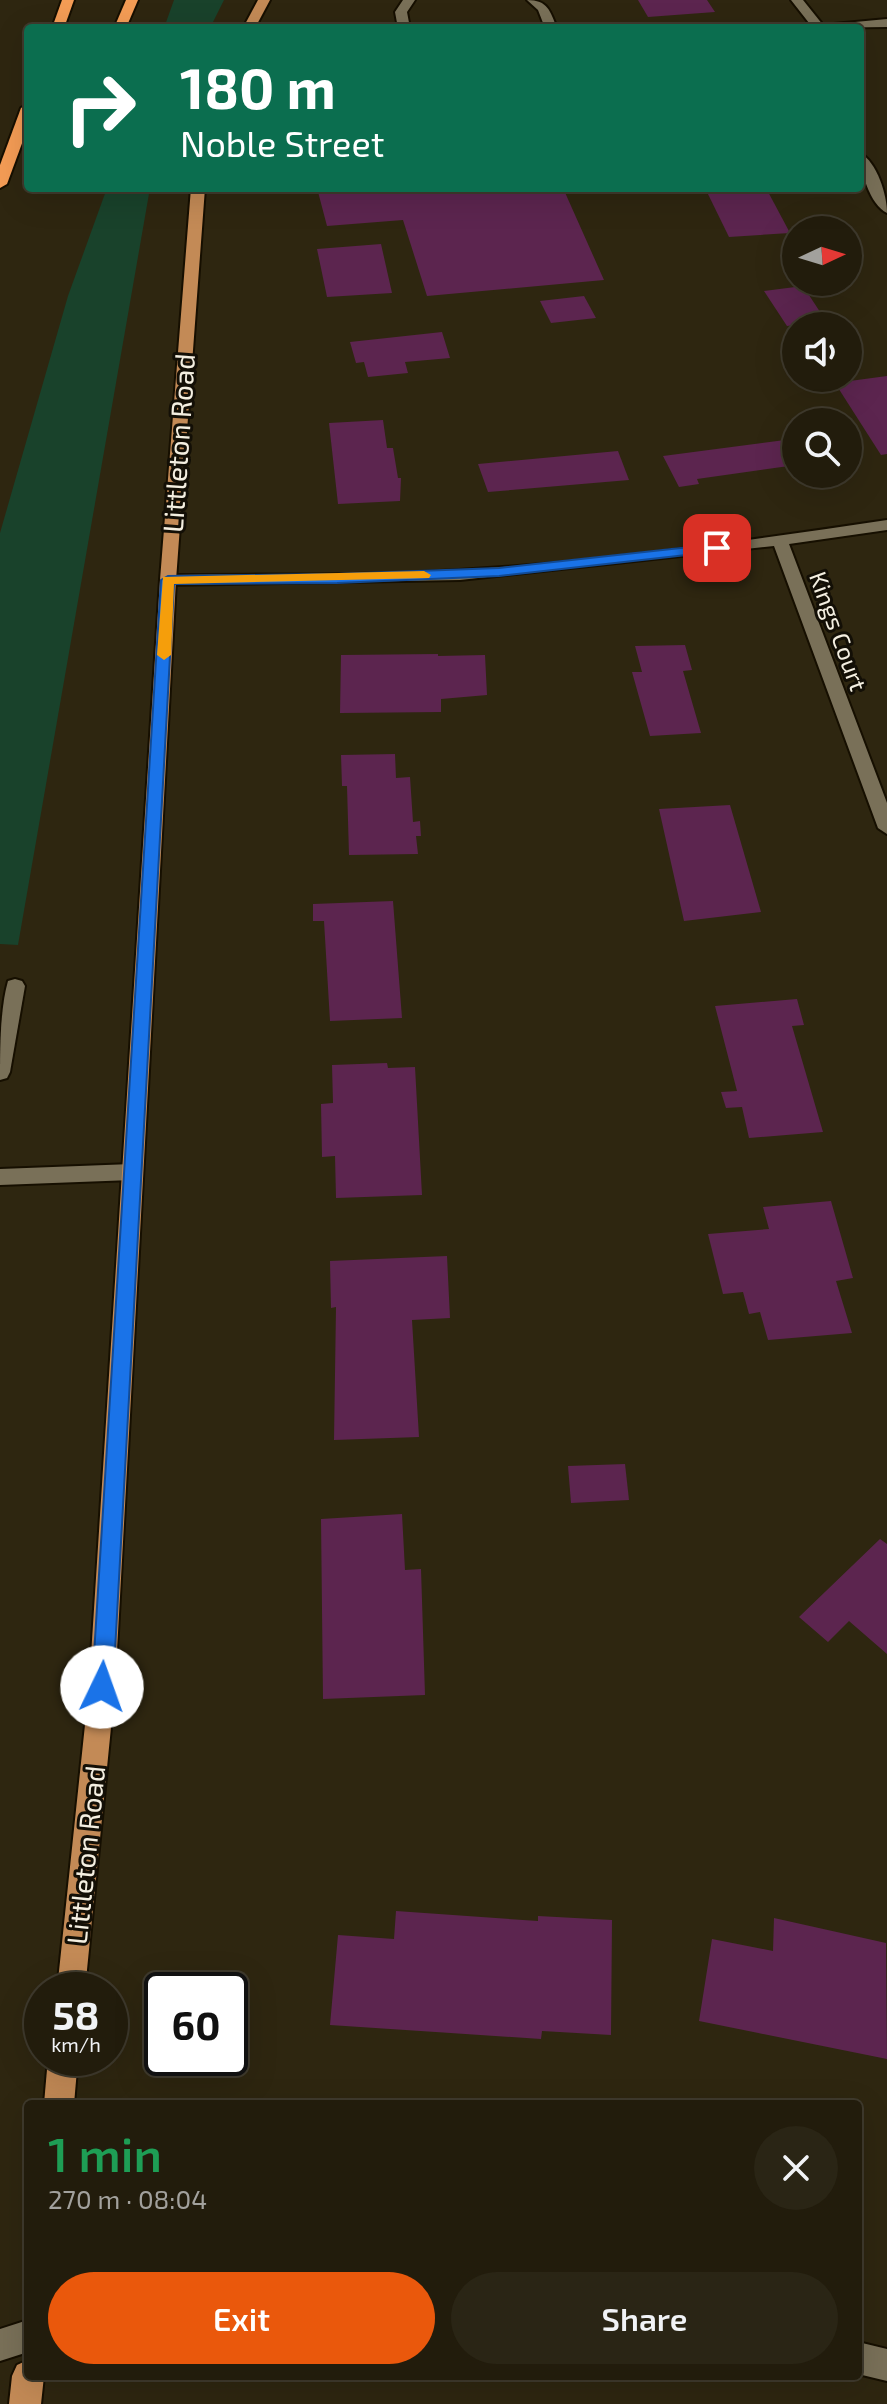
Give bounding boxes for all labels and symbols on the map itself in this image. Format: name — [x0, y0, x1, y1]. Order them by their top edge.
north arrow — [782, 216, 862, 296]
street label: Littleton Road — [155, 352, 201, 534]
pin — [683, 514, 751, 582]
street label: Kings Court — [804, 567, 874, 695]
position arrow — [60, 1645, 144, 1729]
street label: Littleton Road — [59, 1764, 111, 1946]
speed limit sign: 60 — [144, 1972, 248, 2076]

